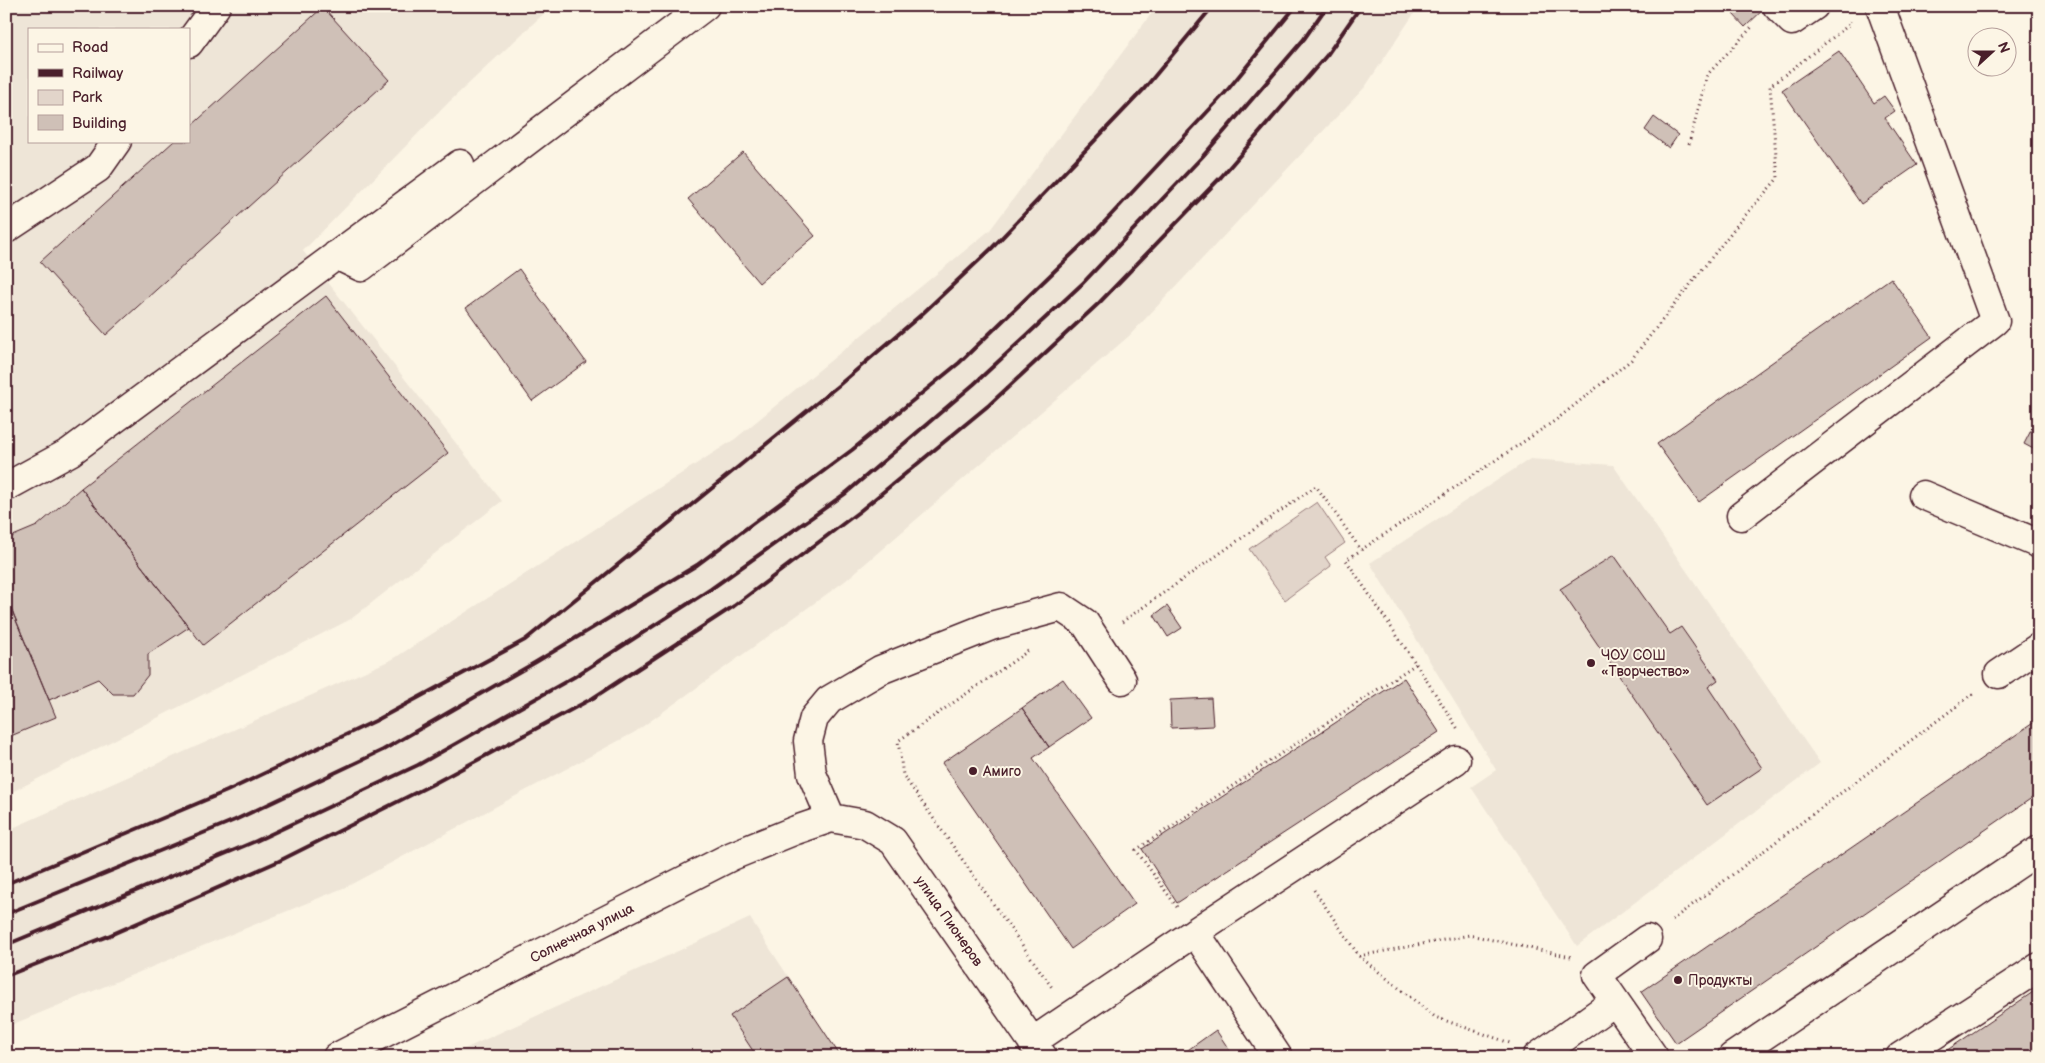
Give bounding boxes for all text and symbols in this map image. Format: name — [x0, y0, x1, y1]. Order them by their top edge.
legend — [28, 28, 190, 142]
north arrow — [1968, 28, 2018, 78]
text: Road — [72, 38, 108, 57]
text: N — [1994, 40, 2013, 55]
text: Railway — [72, 64, 123, 83]
text: Park — [72, 88, 103, 107]
text: Building — [72, 114, 127, 133]
place label: ЧОУ СОШ «Творчество» — [1601, 647, 1690, 680]
marker: ЧОУ СОШ «Творчество» — [1585, 657, 1597, 669]
place label: Амиго — [982, 763, 1021, 780]
marker: Амиго — [967, 765, 979, 777]
street label: улица Пионеров — [912, 873, 987, 970]
street label: Солнечная улица — [527, 899, 637, 966]
place label: Продукты — [1688, 972, 1752, 989]
marker: Продукты — [1672, 974, 1684, 986]

